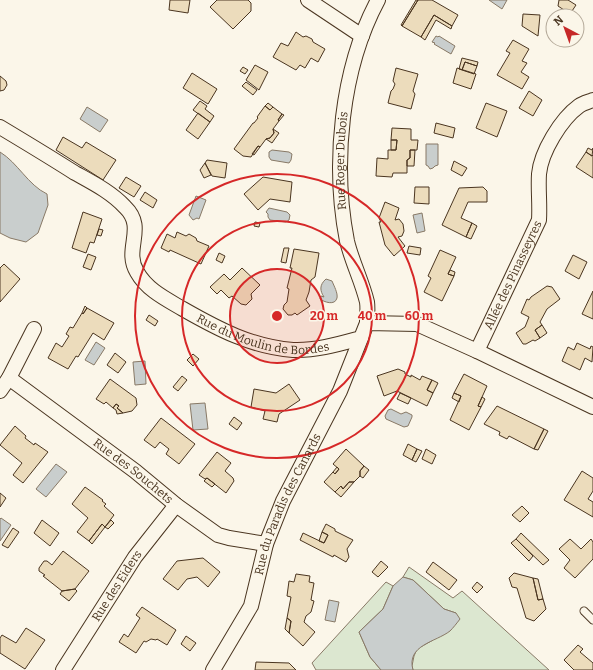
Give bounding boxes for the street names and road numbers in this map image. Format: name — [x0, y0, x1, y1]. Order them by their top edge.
street label: Rue Roger Dubois — [333, 110, 351, 211]
street label: Allée des Pinasseyres — [481, 218, 545, 332]
street label: Rue du Moulin de Bordes — [194, 311, 331, 357]
street label: Rue du Paradis des Canards — [252, 431, 324, 576]
street label: Rue des Souchets — [90, 436, 176, 507]
street label: Rue des Eiders — [89, 547, 145, 624]

